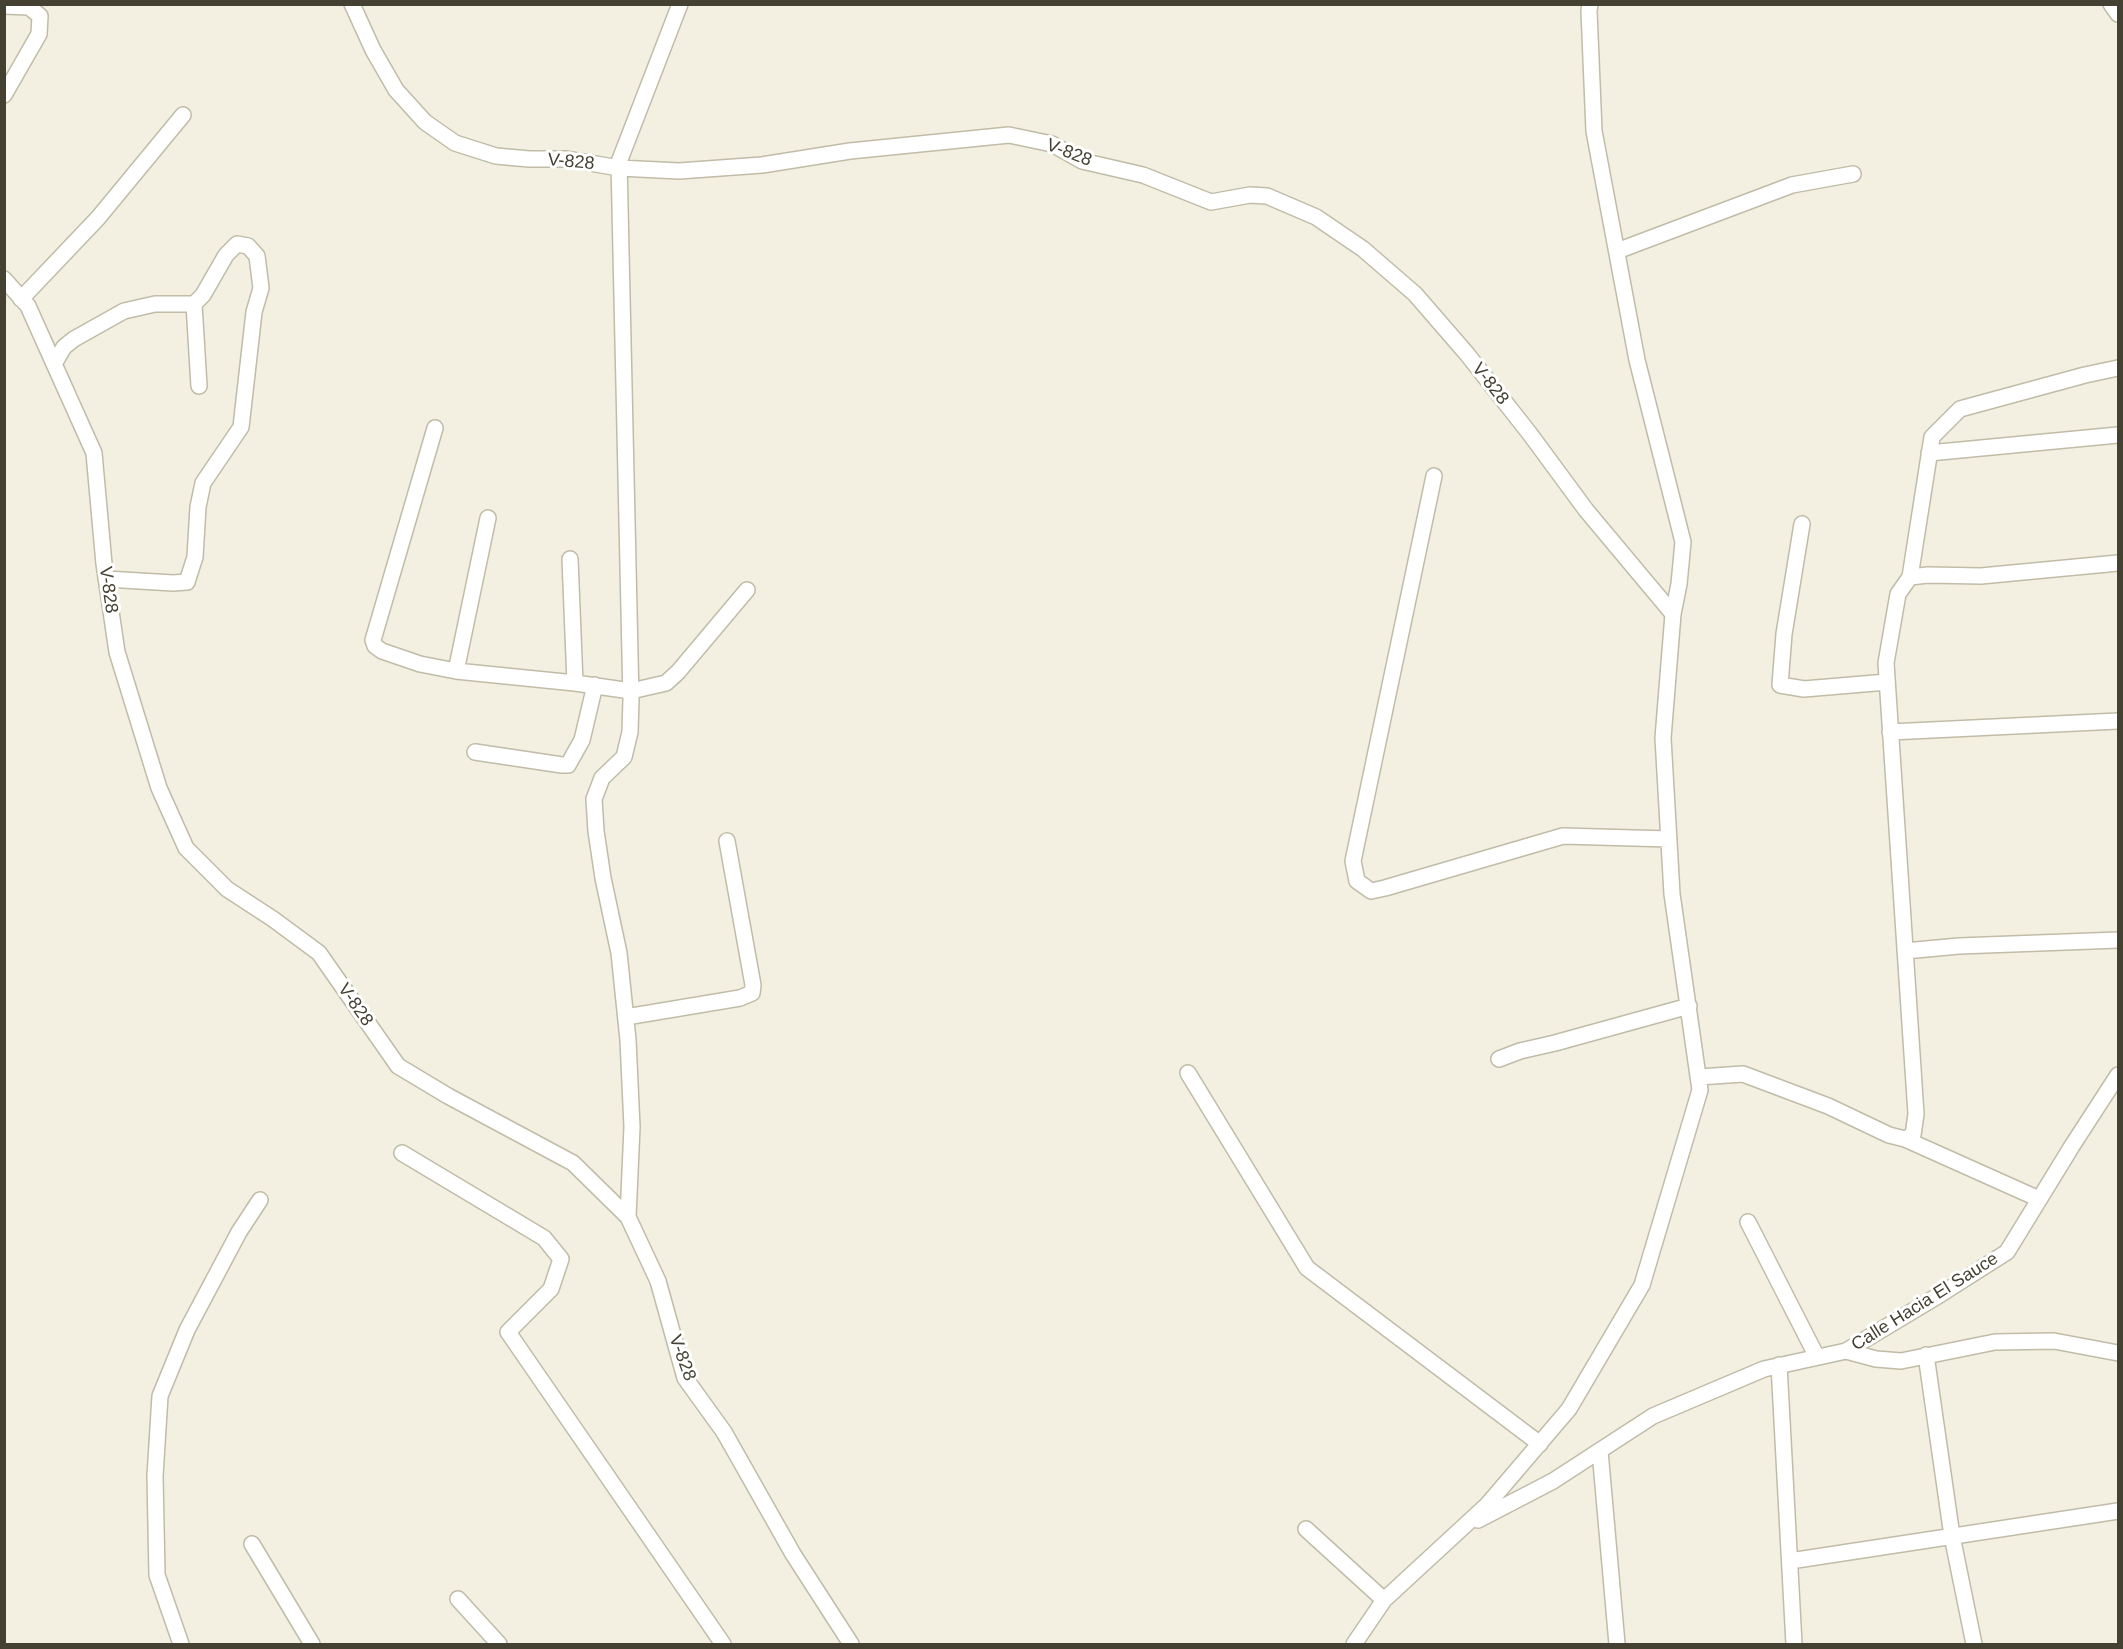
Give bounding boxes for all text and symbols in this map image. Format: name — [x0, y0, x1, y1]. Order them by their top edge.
street label: V-828 — [1043, 134, 1095, 172]
street label: V-828 — [547, 149, 595, 175]
street label: V-828 — [1467, 359, 1513, 409]
street label: V-828 — [94, 565, 122, 615]
street label: V-828 — [333, 980, 377, 1030]
street label: Calle Hacia El Sauce — [1848, 1248, 2002, 1356]
street label: V-828 — [664, 1332, 700, 1384]

